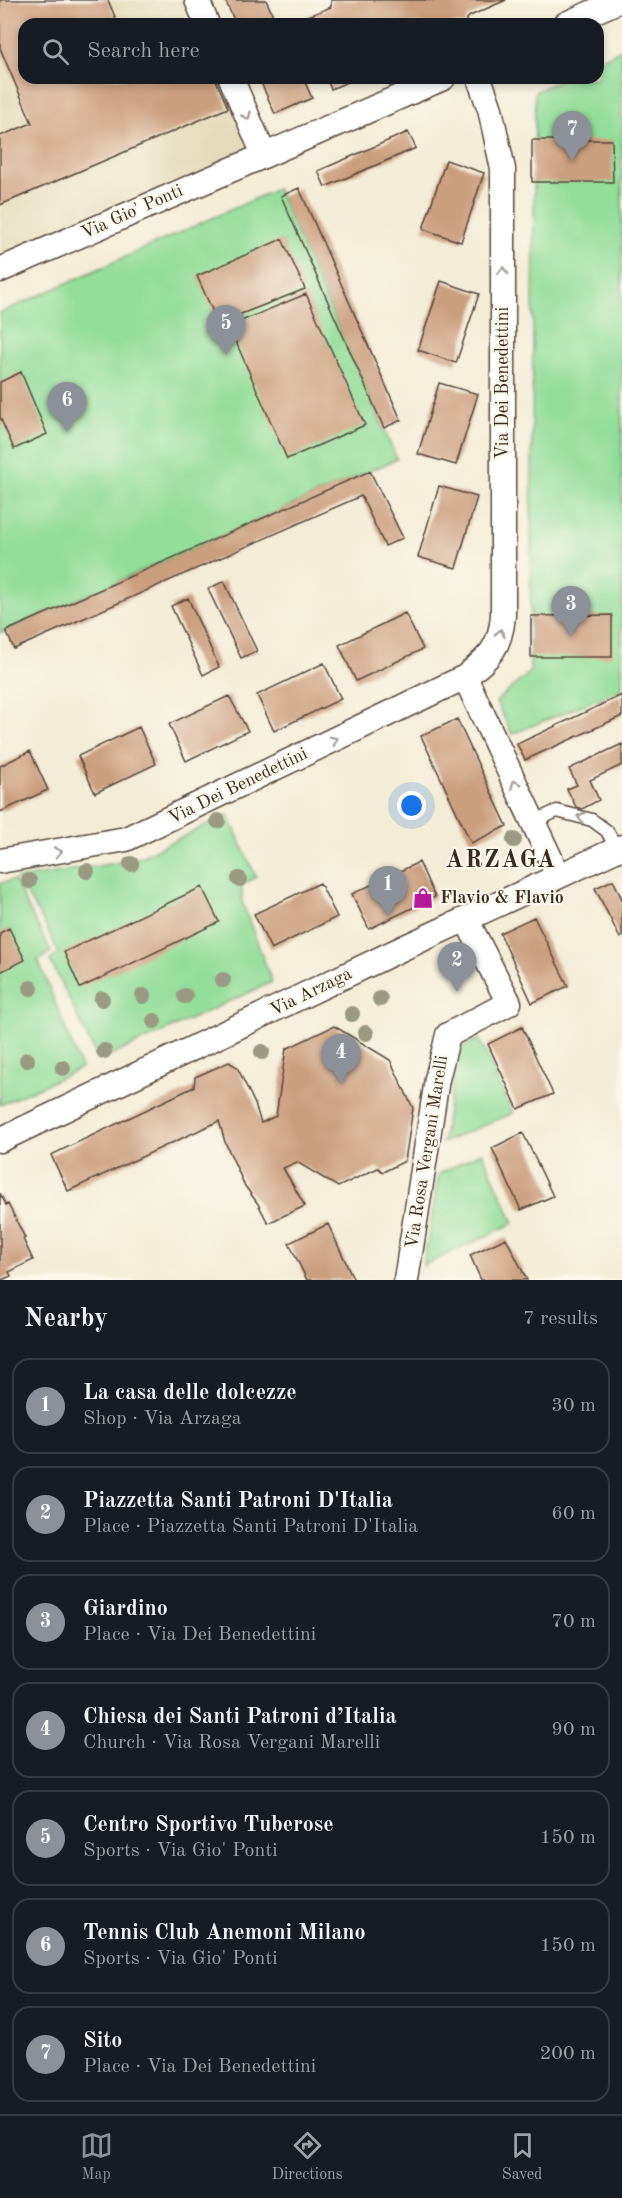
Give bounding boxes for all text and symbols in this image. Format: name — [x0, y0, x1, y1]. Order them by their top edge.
search box — [18, 18, 604, 84]
icon: search — [39, 35, 72, 68]
text: Search here — [87, 40, 200, 62]
one-way arrow — [240, 110, 252, 121]
pin: 7 — [552, 112, 592, 161]
street label: Via Gio' Ponti — [78, 182, 186, 242]
one-way arrow — [497, 266, 509, 275]
pin: 5 — [206, 306, 246, 355]
street label: Via Dei Benedettini — [494, 307, 512, 459]
pin: 6 — [48, 382, 86, 432]
pin: 3 — [552, 586, 590, 636]
one-way arrow — [493, 629, 506, 639]
one-way arrow — [328, 735, 339, 747]
street label: Via Dei Benedettini — [166, 744, 311, 828]
one-way arrow — [511, 780, 523, 791]
your location — [397, 791, 426, 820]
one-way arrow — [576, 812, 586, 825]
one-way arrow — [53, 846, 62, 858]
district label: ARZAGA — [445, 849, 557, 873]
pin: 1 — [368, 866, 408, 916]
shop icon: Flavio & Flavio — [411, 886, 435, 910]
place label: Flavio & Flavio — [440, 889, 564, 907]
pin: 2 — [438, 942, 476, 992]
street label: Via Arzaga — [267, 964, 355, 1019]
pin: 4 — [322, 1034, 360, 1084]
street label: Via Rosa Vergani Marelli — [403, 1054, 451, 1250]
text: Nearby — [24, 1306, 108, 1332]
text: 7 results — [523, 1309, 598, 1329]
text: La casa delle dolcezze — [83, 1382, 297, 1404]
text: 1 — [40, 1396, 51, 1416]
text: 30 m — [551, 1396, 596, 1416]
text: Shop · Via Arzaga — [83, 1409, 242, 1429]
text: Piazzetta Santi Patroni D'Italia — [83, 1490, 393, 1512]
text: 2 — [40, 1504, 51, 1524]
text: 60 m — [551, 1504, 596, 1524]
text: Place · Piazzetta Santi Patroni D'Italia — [83, 1517, 418, 1537]
text: Giardino — [83, 1598, 168, 1620]
text: 3 — [40, 1612, 51, 1632]
text: 70 m — [551, 1612, 596, 1632]
text: Place · Via Dei Benedettini — [83, 1625, 316, 1645]
text: Chiesa dei Santi Patroni d’Italia — [83, 1706, 397, 1728]
text: 4 — [40, 1720, 51, 1740]
text: 90 m — [551, 1720, 596, 1740]
text: Church · Via Rosa Vergani Marelli — [83, 1733, 380, 1753]
text: Centro Sportivo Tuberose — [83, 1814, 334, 1836]
text: 5 — [40, 1828, 51, 1848]
text: 150 m — [540, 1828, 596, 1848]
text: Sports · Via Gio' Ponti — [83, 1841, 278, 1861]
text: Tennis Club Anemoni Milano — [83, 1922, 366, 1944]
text: 6 — [40, 1936, 51, 1956]
text: 150 m — [540, 1936, 596, 1956]
text: Sports · Via Gio' Ponti — [83, 1949, 278, 1969]
text: Sito — [83, 2030, 122, 2052]
text: 7 — [40, 2044, 51, 2064]
text: 200 m — [540, 2044, 596, 2064]
text: Place · Via Dei Benedettini — [83, 2057, 316, 2077]
tab: Map — [80, 2129, 113, 2185]
tab: Directions — [272, 2129, 343, 2185]
tab: Saved — [502, 2129, 542, 2185]

